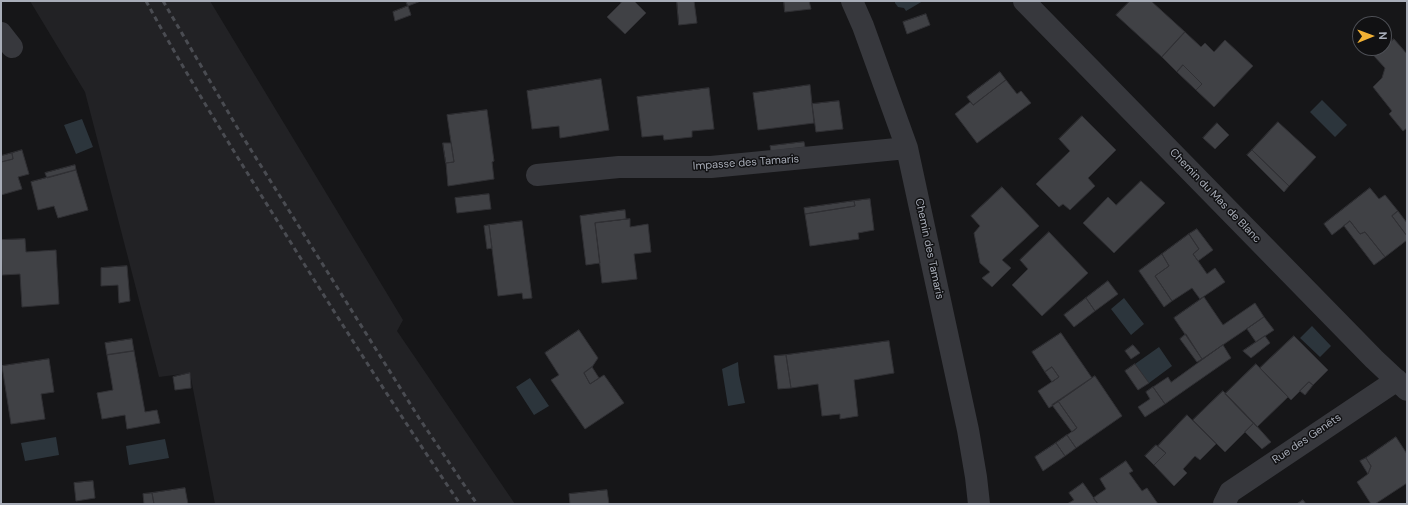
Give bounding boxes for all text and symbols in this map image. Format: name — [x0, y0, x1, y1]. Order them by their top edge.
north arrow — [1352, 16, 1392, 56]
text: N — [1376, 32, 1390, 40]
street label: Chemin du Mas de Blanc — [1167, 146, 1263, 246]
street label: Impasse des Tamaris — [692, 153, 800, 173]
street label: Chemin des Tamaris — [912, 197, 946, 301]
street label: Rue des Genêts — [1270, 411, 1344, 467]

